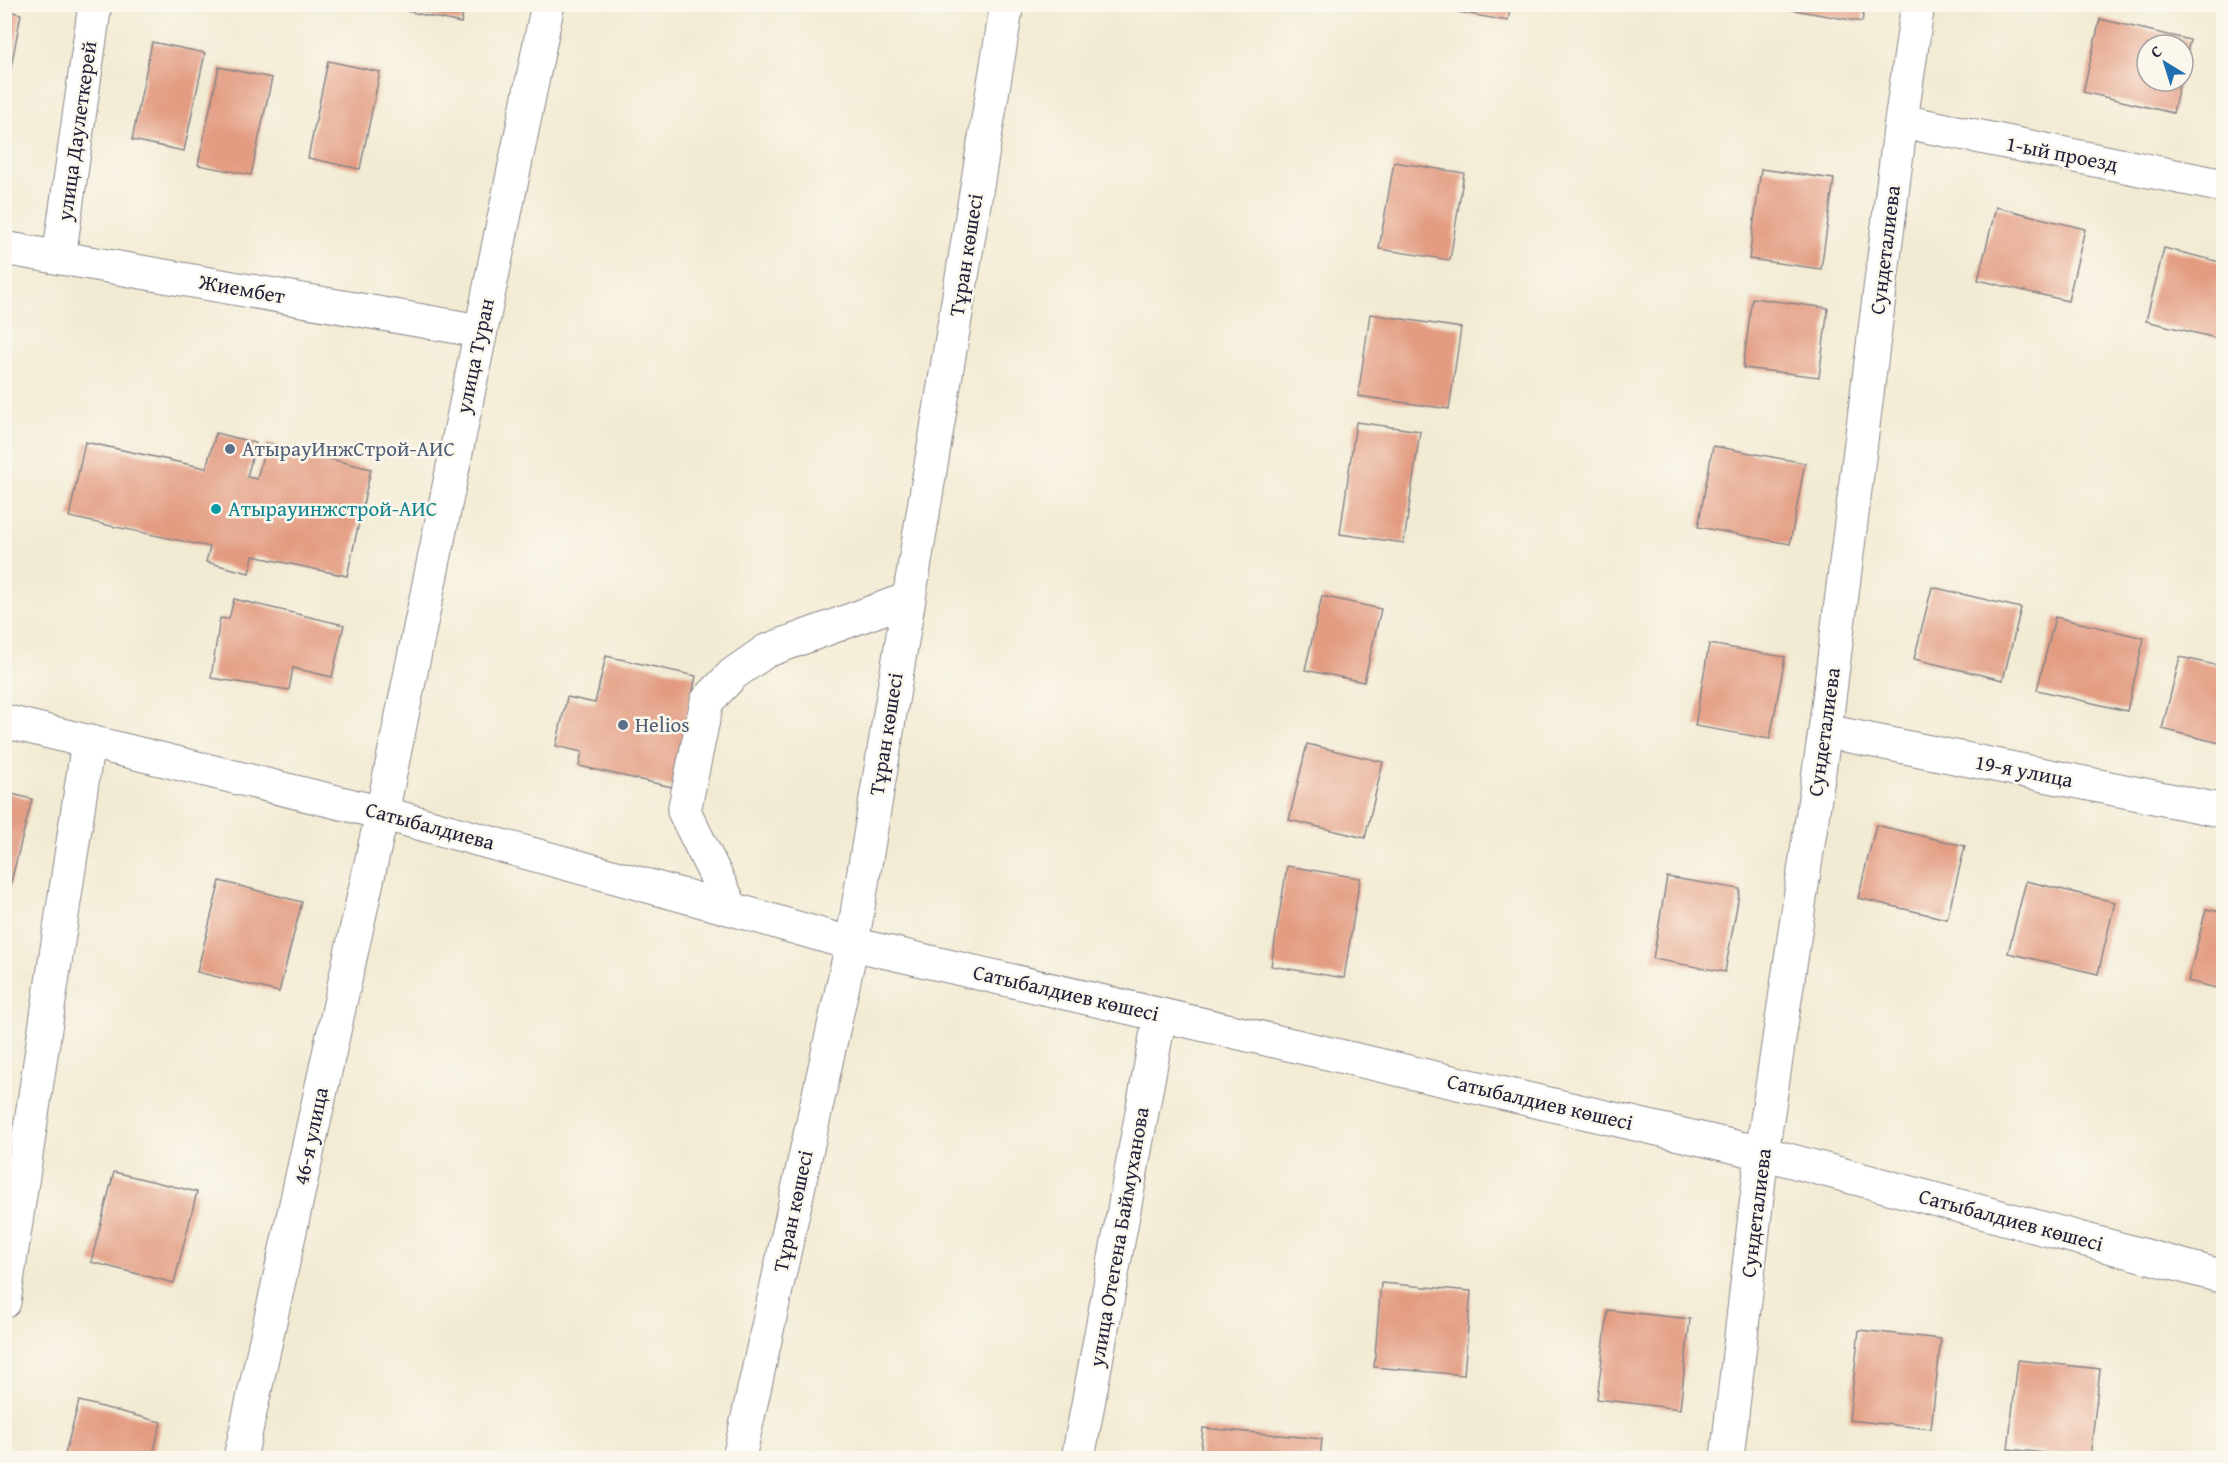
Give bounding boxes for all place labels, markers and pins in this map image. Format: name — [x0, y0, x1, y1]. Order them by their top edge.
place label: АтырауИнжСтрой-АИС — [242, 433, 455, 464]
marker: АтырауИнжСтрой-АИС — [223, 442, 237, 456]
place label: Атырауинжстрой-АИС — [228, 493, 437, 524]
marker: Атырауинжстрой-АИС — [209, 502, 223, 516]
place label: Helios — [635, 709, 690, 740]
marker: Helios — [616, 718, 630, 732]

